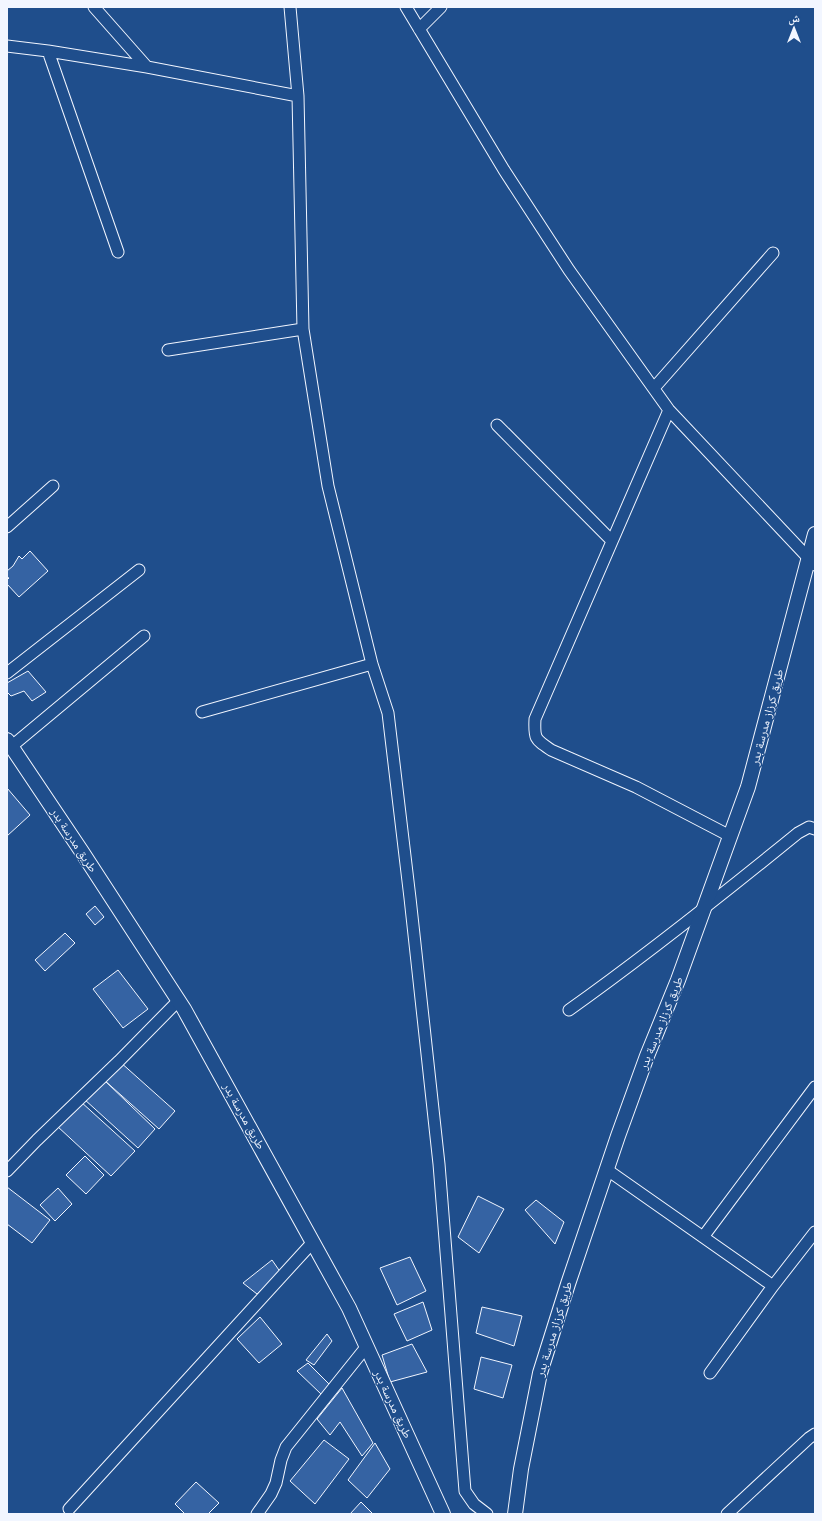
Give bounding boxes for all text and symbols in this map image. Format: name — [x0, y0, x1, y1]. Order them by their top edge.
north arrow — [774, 8, 814, 48]
text: ش — [788, 11, 800, 26]
street label: طريق كرزاز مدرسة بدر — [746, 667, 787, 768]
street label: طريق مدرسة بدر — [47, 804, 101, 875]
street label: طريق كرزاز مدرسة بدر — [635, 974, 686, 1073]
street label: طريق مدرسة بدر — [219, 1079, 269, 1152]
street label: طريق كرزاز مدرسة بدر — [532, 1279, 576, 1379]
street label: طريق مدرسة بدر — [370, 1366, 416, 1441]

